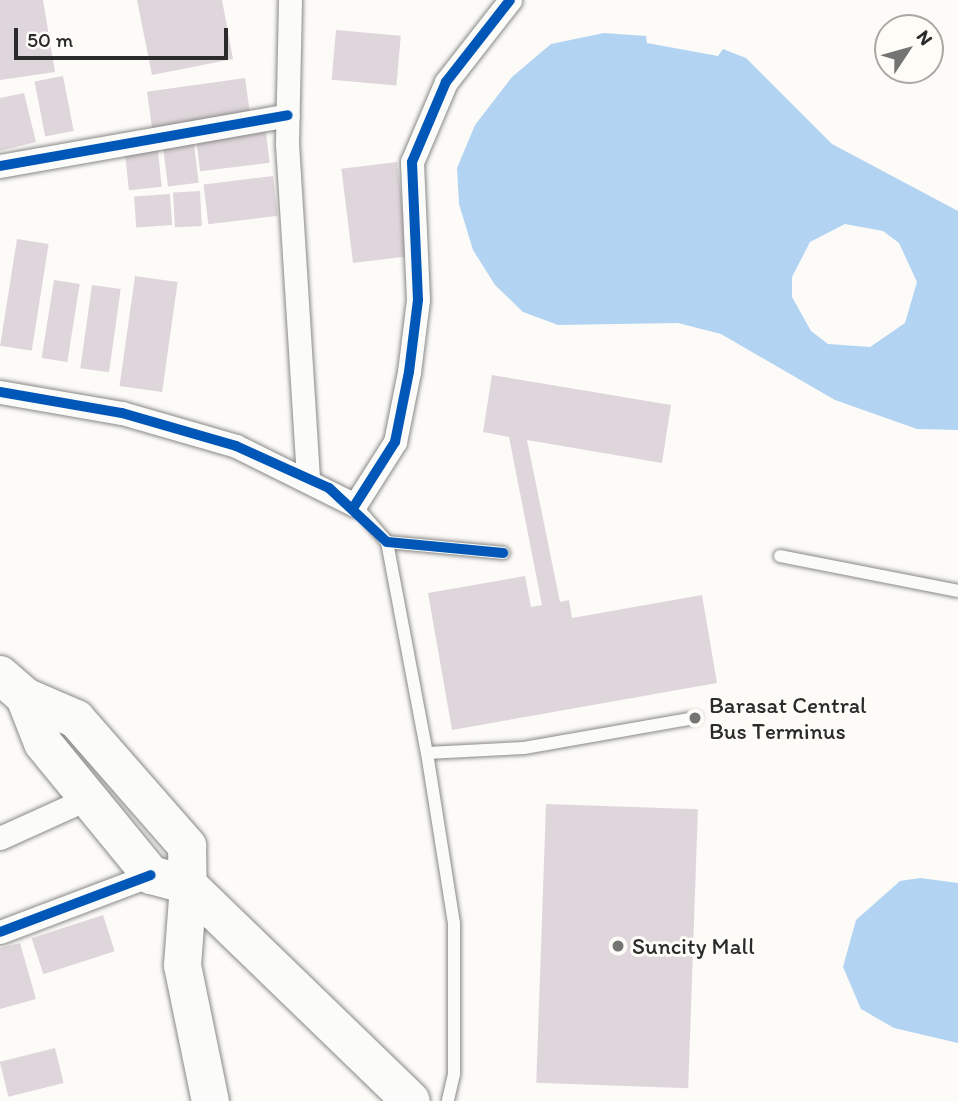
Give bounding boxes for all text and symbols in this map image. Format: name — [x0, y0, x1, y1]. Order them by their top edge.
scale bar — [18, 14, 231, 58]
north arrow — [874, 14, 944, 84]
text: N — [912, 26, 938, 49]
text: 50 m — [27, 27, 73, 52]
place label: Barasat Central Bus Terminus — [709, 691, 867, 745]
marker: Barasat Central Bus Terminus — [687, 710, 703, 726]
place label: Suncity Mall — [632, 932, 755, 960]
marker: Suncity Mall — [610, 938, 626, 954]

